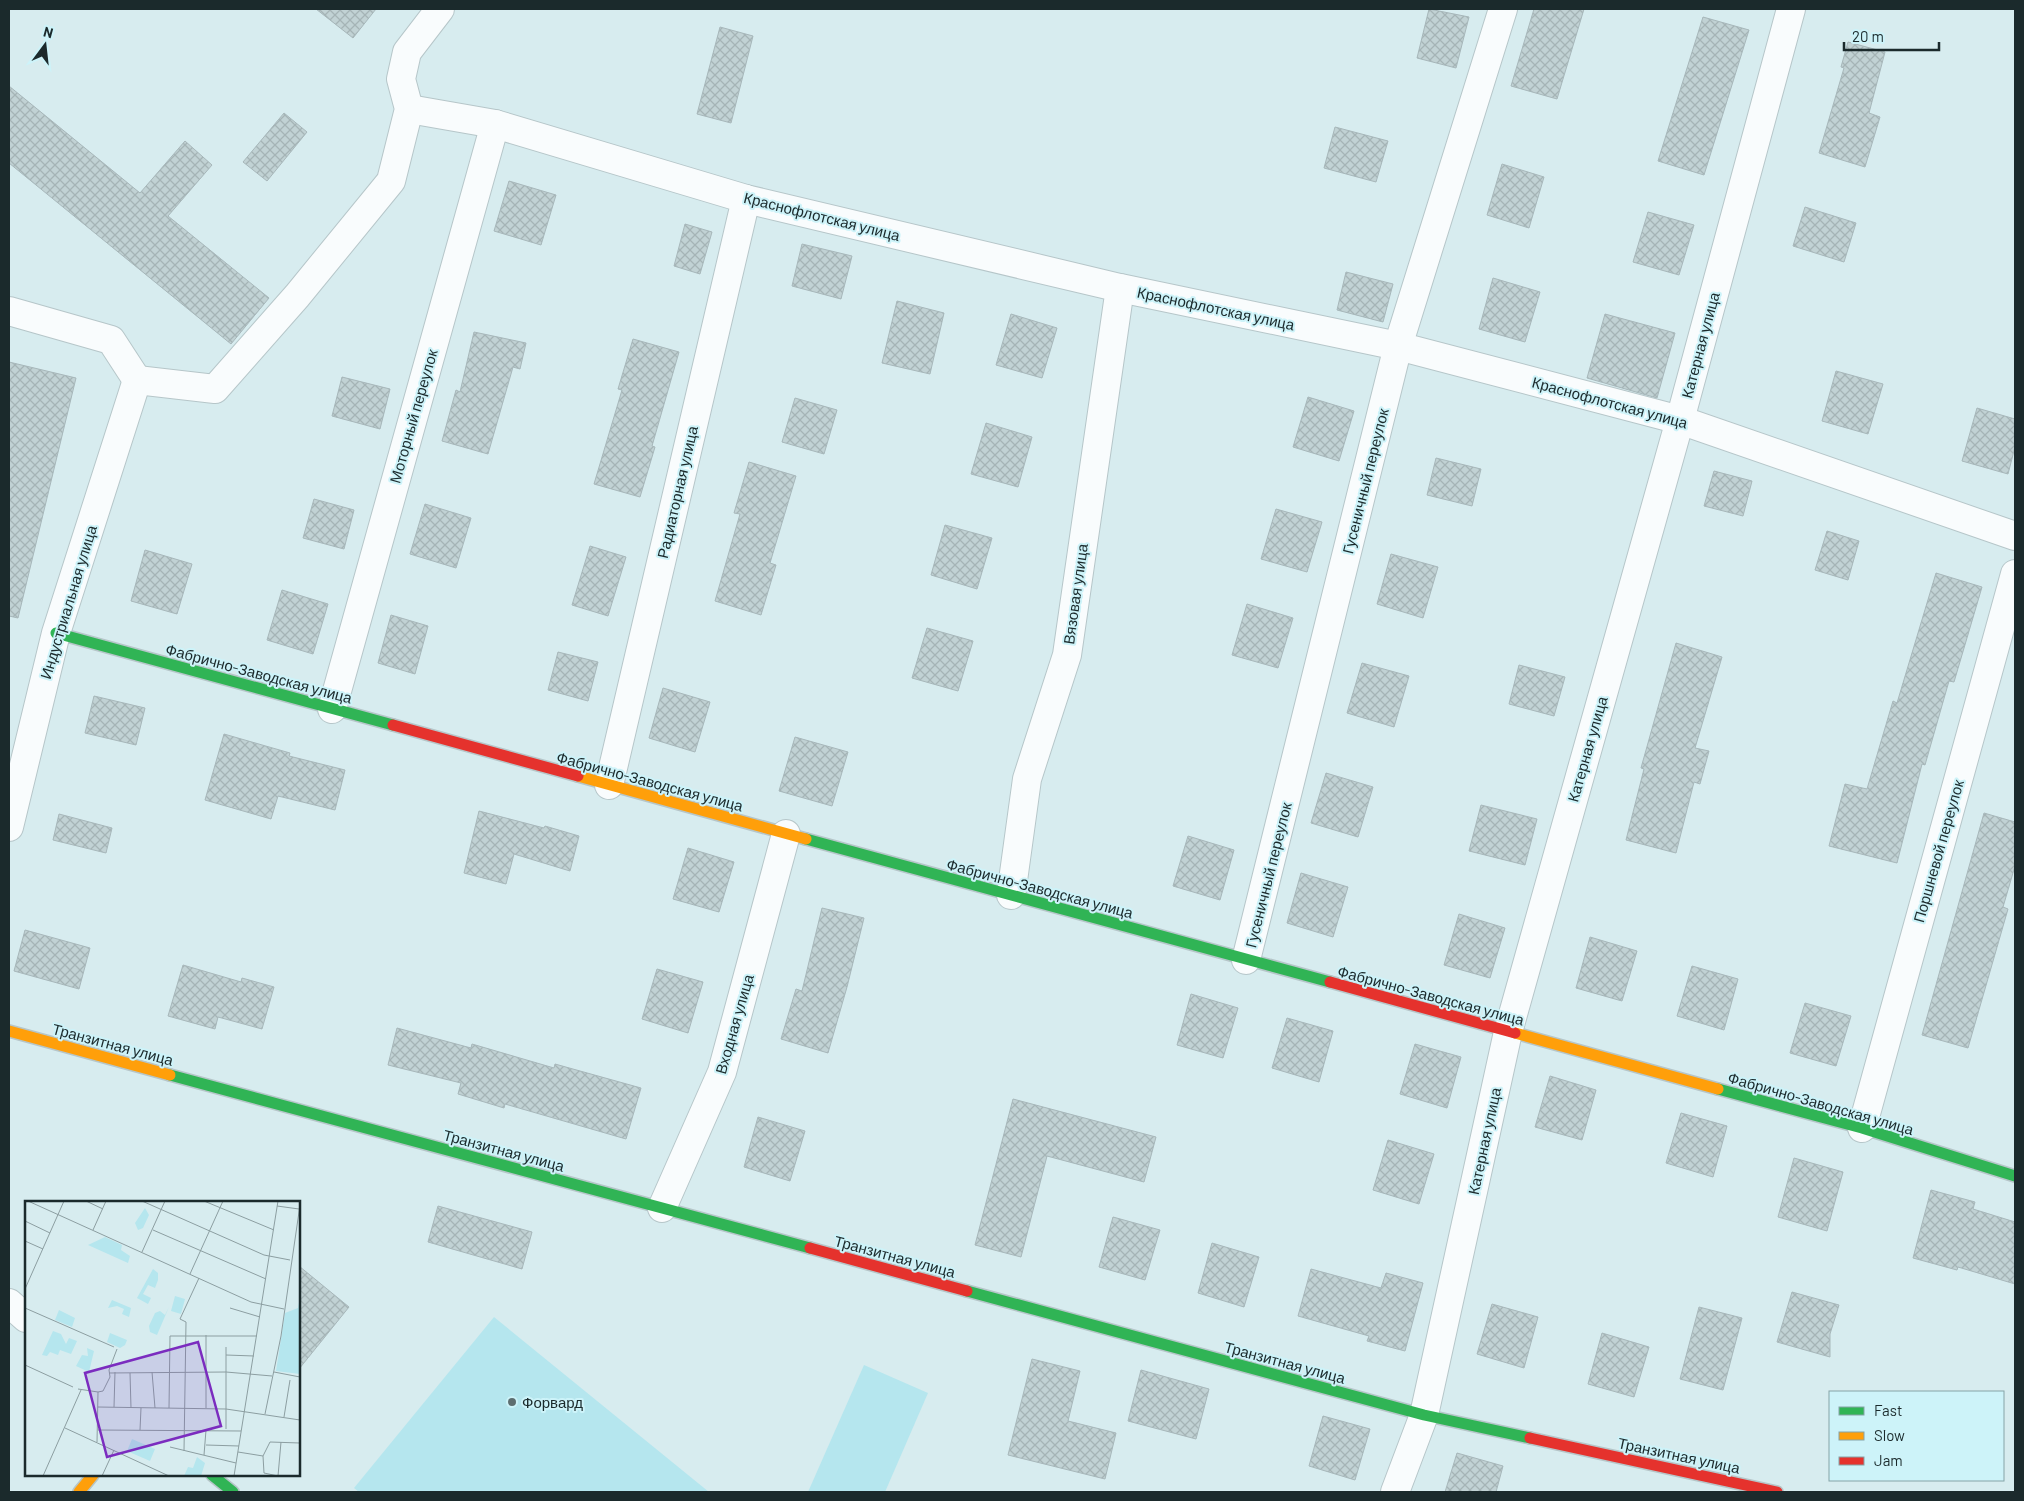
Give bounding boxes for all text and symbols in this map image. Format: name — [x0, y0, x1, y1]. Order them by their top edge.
north arrow — [20, 20, 70, 70]
scale bar — [1844, 20, 1939, 52]
text: N — [42, 23, 55, 41]
text: 20 m — [1852, 27, 1884, 45]
street label: Краснофлотская улица — [742, 188, 903, 244]
street label: Краснофлотская улица — [1136, 283, 1297, 334]
street label: Катерная улица — [1677, 289, 1723, 400]
street label: Моторный переулок — [385, 347, 441, 485]
street label: Краснофлотская улица — [1530, 373, 1690, 432]
street label: Гусеничный переулок — [1338, 406, 1392, 556]
street label: Радиаторная улица — [653, 423, 701, 560]
street label: Индустриальная улица — [36, 522, 100, 681]
street label: Вязовая улица — [1059, 542, 1091, 646]
street label: Фабрично-Заводская улица — [164, 639, 355, 707]
street label: Катерная улица — [1563, 693, 1611, 804]
street label: Фабрично-Заводская улица — [555, 747, 746, 815]
street label: Поршневой переулок — [1909, 777, 1967, 924]
street label: Гусеничный переулок — [1241, 800, 1295, 950]
street label: Фабрично-Заводская улица — [945, 854, 1136, 922]
street label: Фабрично-Заводская улица — [1336, 961, 1527, 1029]
street label: Входная улица — [711, 971, 757, 1076]
street label: Транзитная улица — [51, 1019, 176, 1069]
street label: Фабрично-Заводская улица — [1726, 1068, 1917, 1138]
street label: Катерная улица — [1464, 1085, 1504, 1196]
street label: Транзитная улица — [442, 1125, 567, 1175]
inset map — [25, 1201, 300, 1476]
street label: Транзитная улица — [833, 1231, 958, 1281]
street label: Транзитная улица — [1223, 1337, 1348, 1387]
legend — [1829, 1391, 2004, 1481]
place label: Форвард — [522, 1393, 583, 1411]
marker: Форвард — [506, 1396, 518, 1408]
text: Fast — [1874, 1401, 1902, 1419]
text: Slow — [1874, 1426, 1905, 1444]
street label: Транзитная улица — [1616, 1433, 1742, 1477]
text: Jam — [1874, 1451, 1903, 1469]

